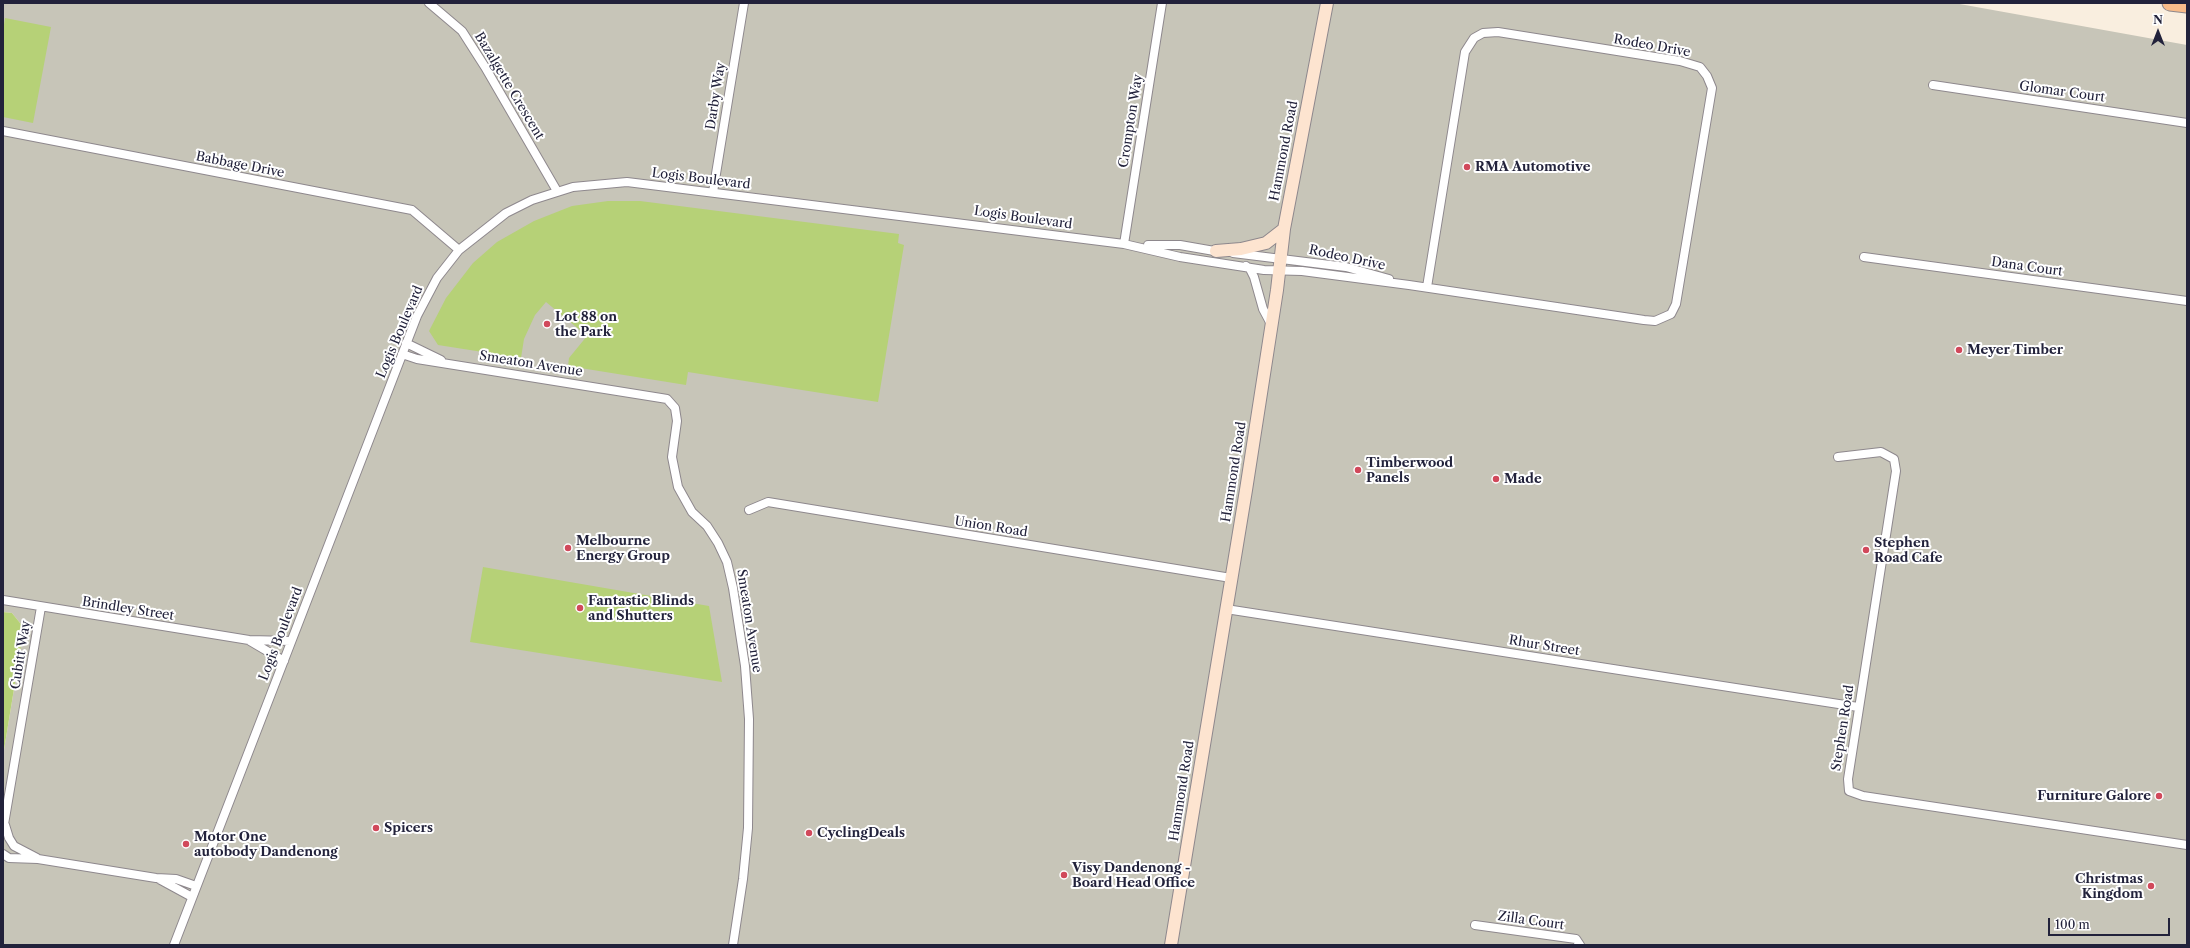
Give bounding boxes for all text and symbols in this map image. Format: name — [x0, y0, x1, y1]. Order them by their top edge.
north arrow — [2138, 12, 2178, 52]
text: N — [2153, 13, 2163, 27]
street label: Bazalgette Crescent — [471, 29, 547, 143]
street label: Rodeo Drive — [1612, 32, 1692, 60]
street label: Darby Way — [703, 61, 729, 131]
street label: Crompton Way — [1116, 73, 1146, 169]
street label: Glomar Court — [2018, 78, 2106, 106]
street label: Hammond Road — [1267, 100, 1301, 202]
street label: Babbage Drive — [194, 149, 286, 181]
place label: RMA Automotive — [1475, 159, 1590, 175]
marker: RMA Automotive — [1462, 162, 1472, 172]
street label: Logis Boulevard — [651, 165, 751, 193]
street label: Logis Boulevard — [973, 203, 1073, 233]
street label: Rodeo Drive — [1307, 242, 1387, 274]
street label: Dana Court — [1990, 254, 2064, 280]
street label: Logis Boulevard — [373, 283, 427, 381]
place label: Lot 88 on the Park — [555, 309, 617, 340]
marker: Lot 88 on the Park — [542, 319, 552, 329]
place label: Meyer Timber — [1967, 342, 2063, 358]
marker: Meyer Timber — [1954, 345, 1964, 355]
street label: Smeaton Avenue — [478, 348, 584, 380]
street label: Hammond Road — [1218, 421, 1250, 523]
place label: Timberwood Panels — [1366, 455, 1453, 486]
marker: Timberwood Panels — [1353, 465, 1363, 475]
place label: Made — [1504, 471, 1542, 487]
marker: Made — [1491, 474, 1501, 484]
street label: Union Road — [953, 514, 1029, 540]
place label: Melbourne Energy Group — [576, 533, 670, 564]
place label: Stephen Road Cafe — [1874, 535, 1943, 566]
marker: Melbourne Energy Group — [563, 543, 573, 553]
marker: Stephen Road Cafe — [1861, 545, 1871, 555]
street label: Smeaton Avenue — [733, 568, 765, 674]
street label: Logis Boulevard — [256, 585, 306, 683]
place label: Fantastic Blinds and Shutters — [588, 593, 694, 624]
street label: Brindley Street — [81, 594, 175, 624]
marker: Fantastic Blinds and Shutters — [575, 603, 585, 613]
street label: Cubitt Way — [8, 620, 34, 690]
street label: Rhur Street — [1508, 633, 1580, 659]
street label: Stephen Road — [1829, 684, 1857, 772]
street label: Hammond Road — [1166, 740, 1198, 842]
place label: Furniture Galore — [2037, 788, 2151, 804]
marker: Furniture Galore — [2154, 791, 2164, 801]
place label: Spicers — [384, 820, 433, 836]
marker: Spicers — [371, 823, 381, 833]
place label: CyclingDeals — [817, 825, 905, 841]
marker: CyclingDeals — [804, 828, 814, 838]
place label: Motor One autobody Dandenong — [194, 829, 338, 860]
marker: Motor One autobody Dandenong — [181, 839, 191, 849]
place label: Visy Dandenong - Board Head Office — [1072, 860, 1195, 891]
marker: Visy Dandenong - Board Head Office — [1059, 870, 1069, 880]
place label: Christmas Kingdom — [2075, 871, 2143, 902]
marker: Christmas Kingdom — [2146, 881, 2156, 891]
street label: Zilla Court — [1497, 909, 1565, 933]
scale bar — [2050, 910, 2172, 936]
text: 100 m — [2055, 917, 2090, 932]

